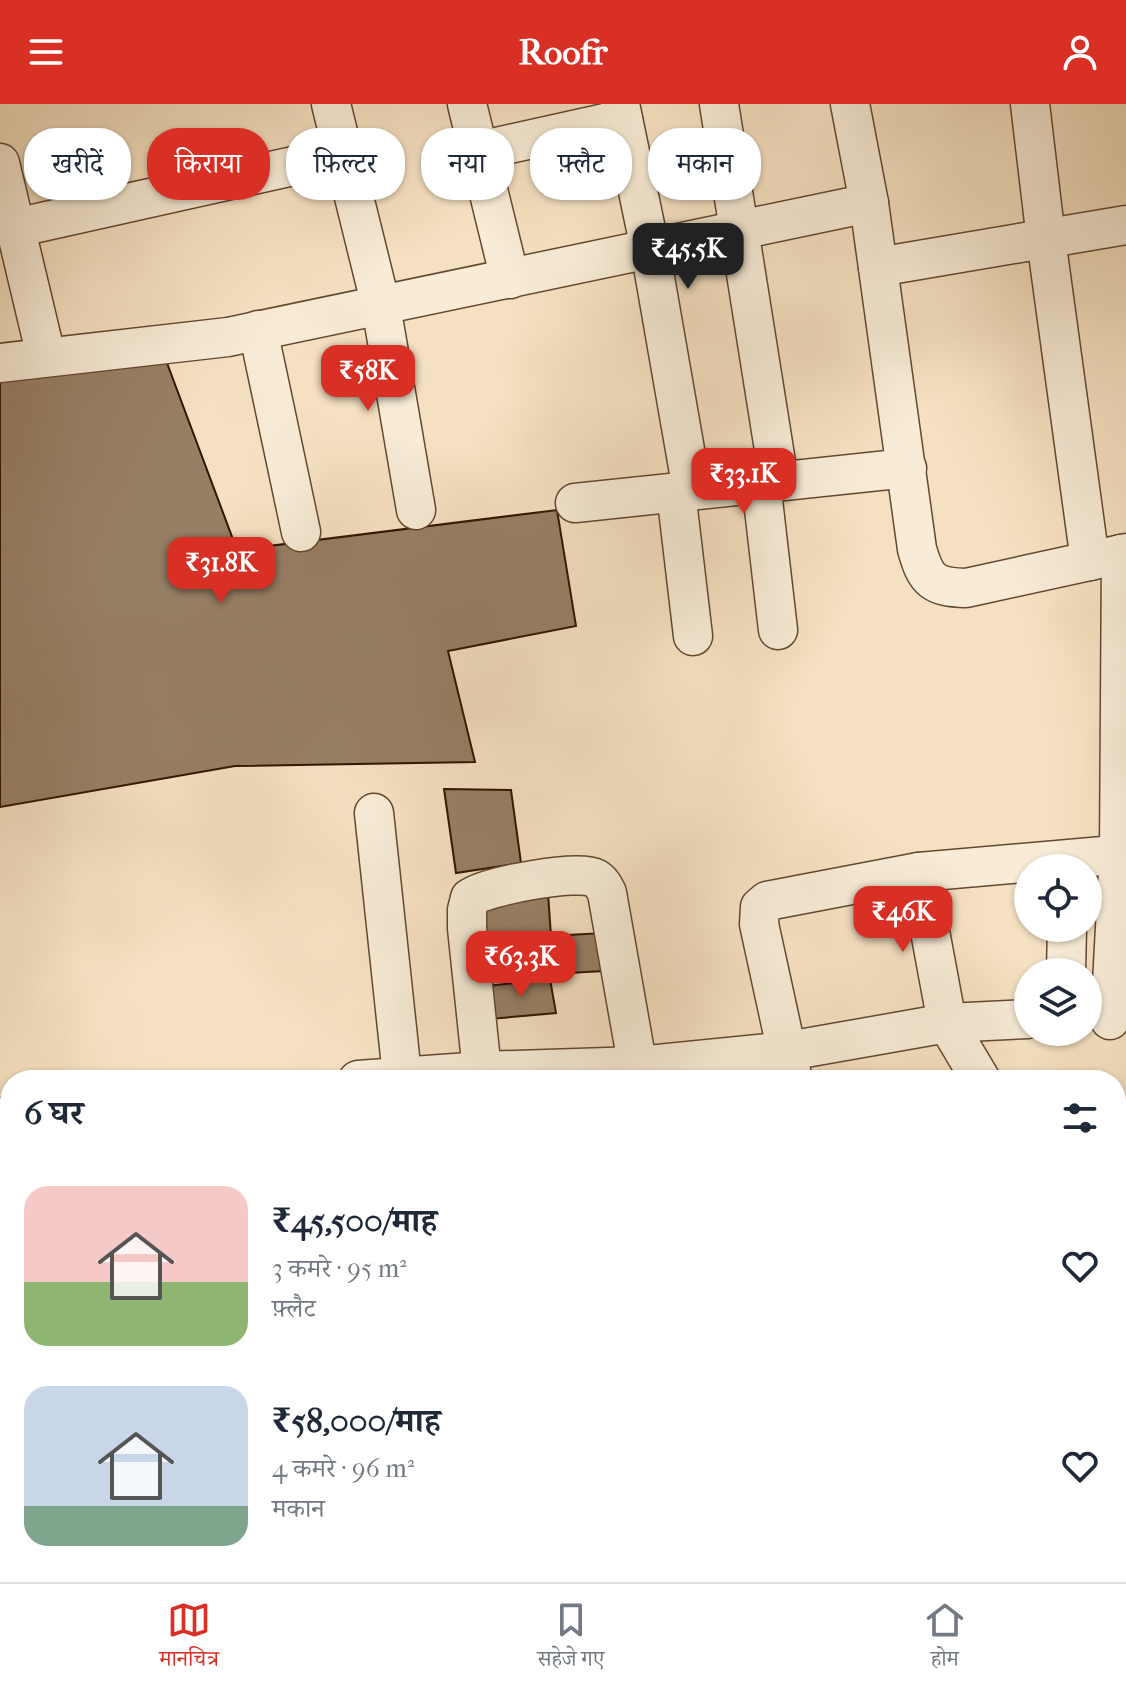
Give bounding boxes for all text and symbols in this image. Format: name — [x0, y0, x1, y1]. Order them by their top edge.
icon: menu — [24, 30, 68, 74]
icon: person — [1058, 30, 1102, 74]
text: Roofr — [518, 31, 608, 73]
chip: खरीदें — [24, 128, 131, 200]
chip: किराया — [147, 128, 270, 200]
chip: फ़िल्टर — [286, 128, 405, 200]
chip: नया — [421, 128, 514, 200]
chip: फ़्लैट — [530, 128, 632, 200]
chip: मकान — [648, 128, 761, 200]
pin: ₹45.5K — [623, 223, 753, 291]
text: ₹45.5K — [651, 233, 725, 264]
pin: ₹58K — [321, 345, 415, 413]
text: ₹58K — [339, 355, 397, 386]
pin: ₹33.1K — [679, 448, 809, 516]
text: ₹33.1K — [709, 458, 779, 489]
pin: ₹31.8K — [156, 537, 286, 605]
text: ₹31.8K — [185, 547, 257, 578]
map controls — [1014, 854, 1102, 1046]
button: locate — [1014, 854, 1102, 942]
pin: ₹46K — [856, 886, 950, 954]
text: ₹46K — [871, 896, 935, 927]
pin: ₹63.3K — [456, 931, 586, 999]
text: ₹63.3K — [484, 941, 558, 972]
button: layers — [1014, 958, 1102, 1046]
text: 6 घर — [24, 1093, 83, 1133]
icon: filters — [1058, 1096, 1102, 1140]
text: ₹45,500/माह — [272, 1201, 437, 1241]
icon: home — [88, 1218, 184, 1314]
icon: heart — [1058, 1244, 1102, 1288]
text: 3 कमरे · 95 m² — [272, 1253, 407, 1284]
text: फ़्लैट — [272, 1293, 315, 1324]
text: ₹58,000/माह — [272, 1401, 441, 1441]
icon: home — [88, 1418, 184, 1514]
icon: heart — [1058, 1444, 1102, 1488]
text: 4 कमरे · 96 m² — [272, 1453, 414, 1484]
text: मकान — [272, 1493, 325, 1524]
tab: मानचित्र — [159, 1598, 219, 1680]
tab: सहेजे गए — [537, 1598, 604, 1680]
tab: होम — [923, 1598, 967, 1680]

